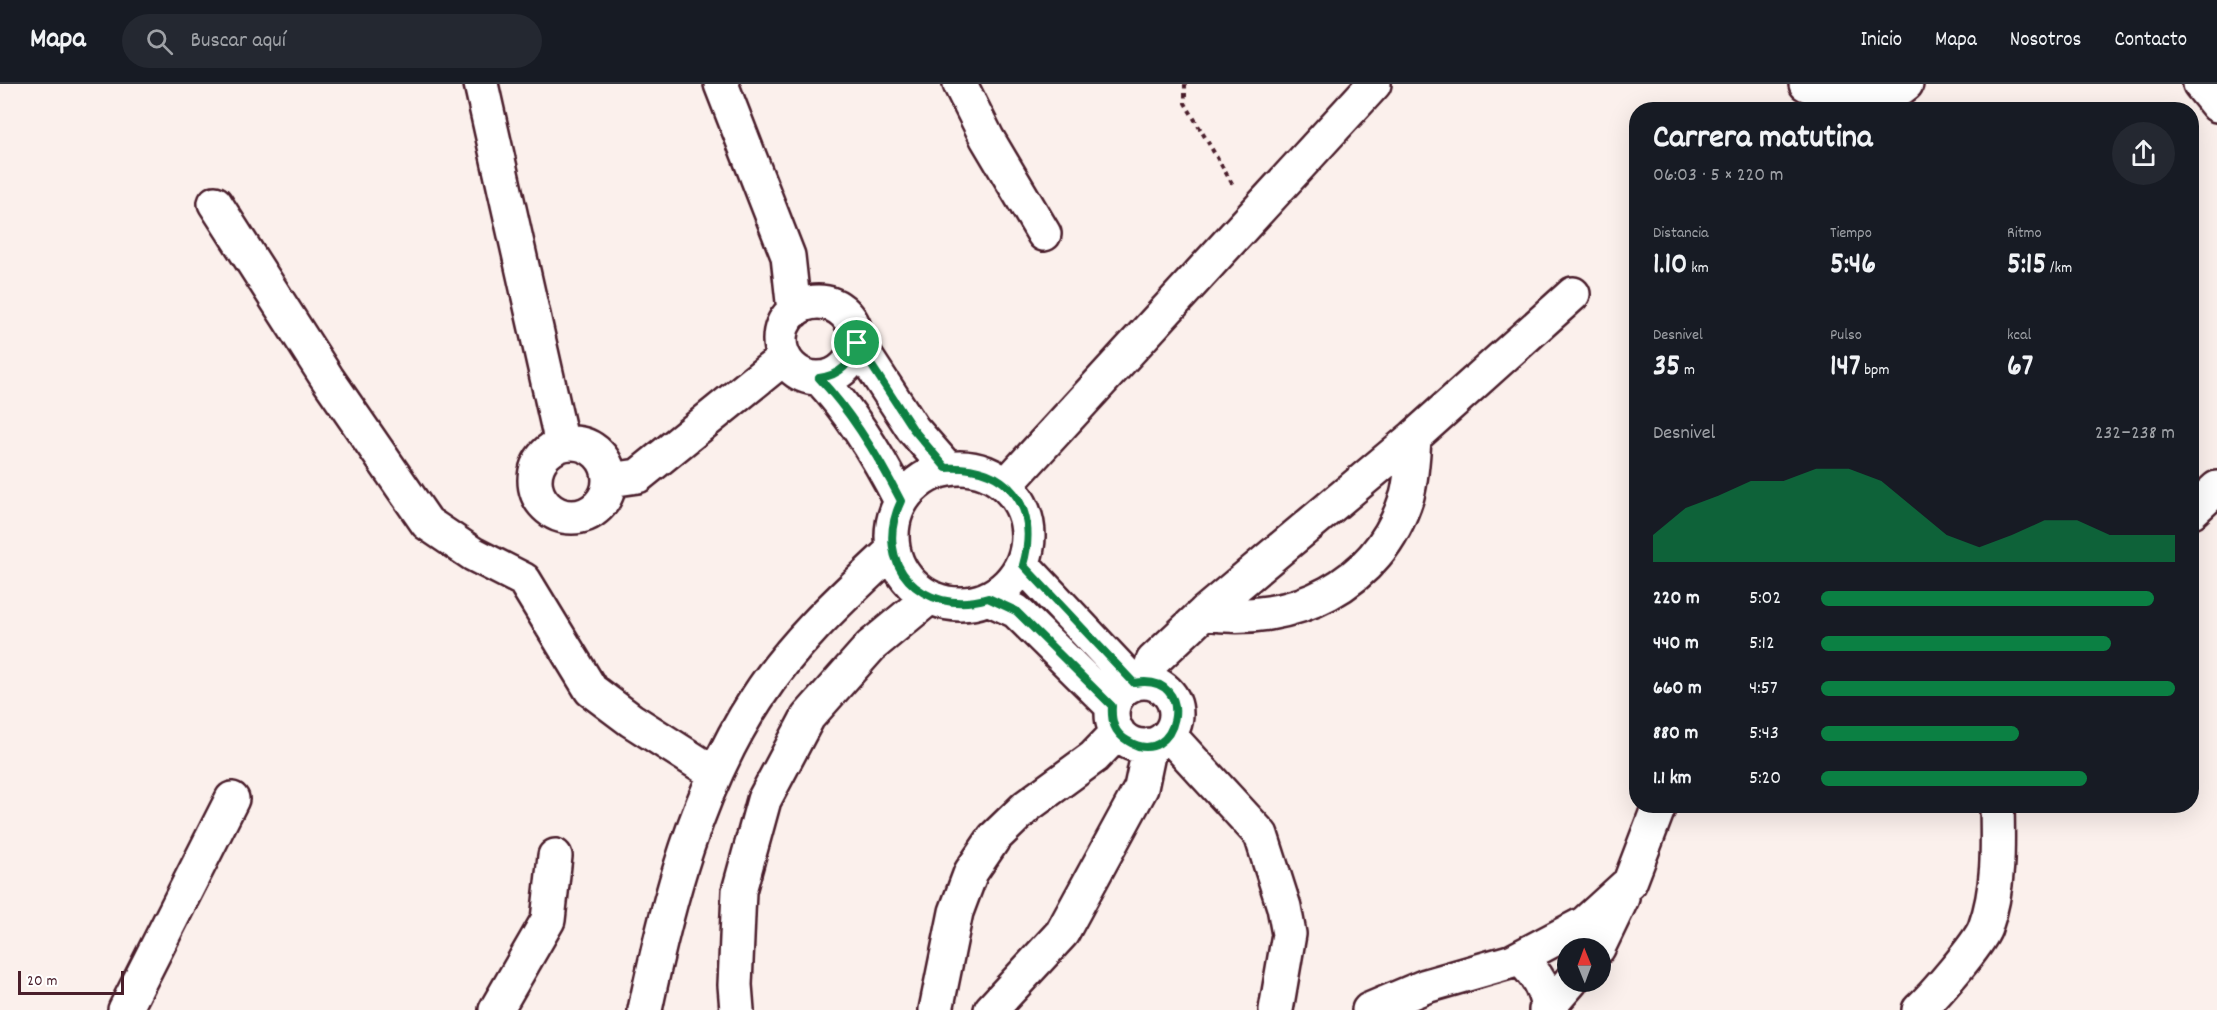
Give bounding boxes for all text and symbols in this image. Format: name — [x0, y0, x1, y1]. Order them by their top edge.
search box — [122, 14, 542, 68]
text: Mapa — [30, 21, 86, 61]
icon: search — [143, 25, 176, 58]
text: Buscar aquí — [191, 26, 286, 57]
text: Inicio — [1860, 26, 1902, 56]
text: Mapa — [1935, 26, 1977, 56]
text: Nosotros — [2010, 26, 2081, 56]
text: Contacto — [2114, 26, 2187, 56]
text: Carrera matutina — [1653, 116, 1873, 163]
button: share — [2112, 122, 2175, 185]
text: 06:03 · 5 × 220 m — [1653, 162, 1783, 190]
text: Distancia — [1653, 222, 1709, 245]
text: Tiempo — [1830, 222, 1872, 245]
text: Ritmo — [2007, 222, 2042, 245]
text: 1.10 — [1653, 245, 1687, 288]
text: 5:46 — [1830, 245, 1876, 288]
text: 5:15 — [2007, 245, 2046, 288]
text: km — [1687, 257, 1709, 280]
text: /km — [2046, 257, 2072, 280]
pin — [831, 317, 882, 368]
text: Desnivel — [1653, 324, 1703, 347]
text: Pulso — [1830, 324, 1862, 347]
text: kcal — [2007, 324, 2031, 347]
icon: arrive — [840, 326, 873, 359]
text: 35 — [1653, 347, 1680, 390]
text: 147 — [1830, 347, 1861, 390]
text: 67 — [2007, 347, 2033, 390]
text: m — [1680, 359, 1695, 382]
text: bpm — [1861, 359, 1889, 382]
text: Desnivel — [1653, 420, 1715, 448]
text: 232–238 m — [2095, 420, 2175, 448]
text: 220 m — [1653, 585, 1700, 613]
text: 5:02 — [1749, 585, 1781, 613]
text: 440 m — [1653, 630, 1699, 658]
text: 5:12 — [1749, 630, 1775, 658]
text: 660 m — [1653, 675, 1702, 703]
text: 4:57 — [1749, 675, 1778, 703]
text: 880 m — [1653, 720, 1698, 748]
text: 5:43 — [1749, 720, 1779, 748]
text: 1.1 km — [1653, 765, 1692, 793]
text: 5:20 — [1749, 765, 1781, 793]
north arrow — [1557, 938, 1611, 992]
map controls — [1557, 938, 1611, 992]
scale bar — [18, 968, 124, 996]
text: 20 m — [27, 970, 57, 993]

